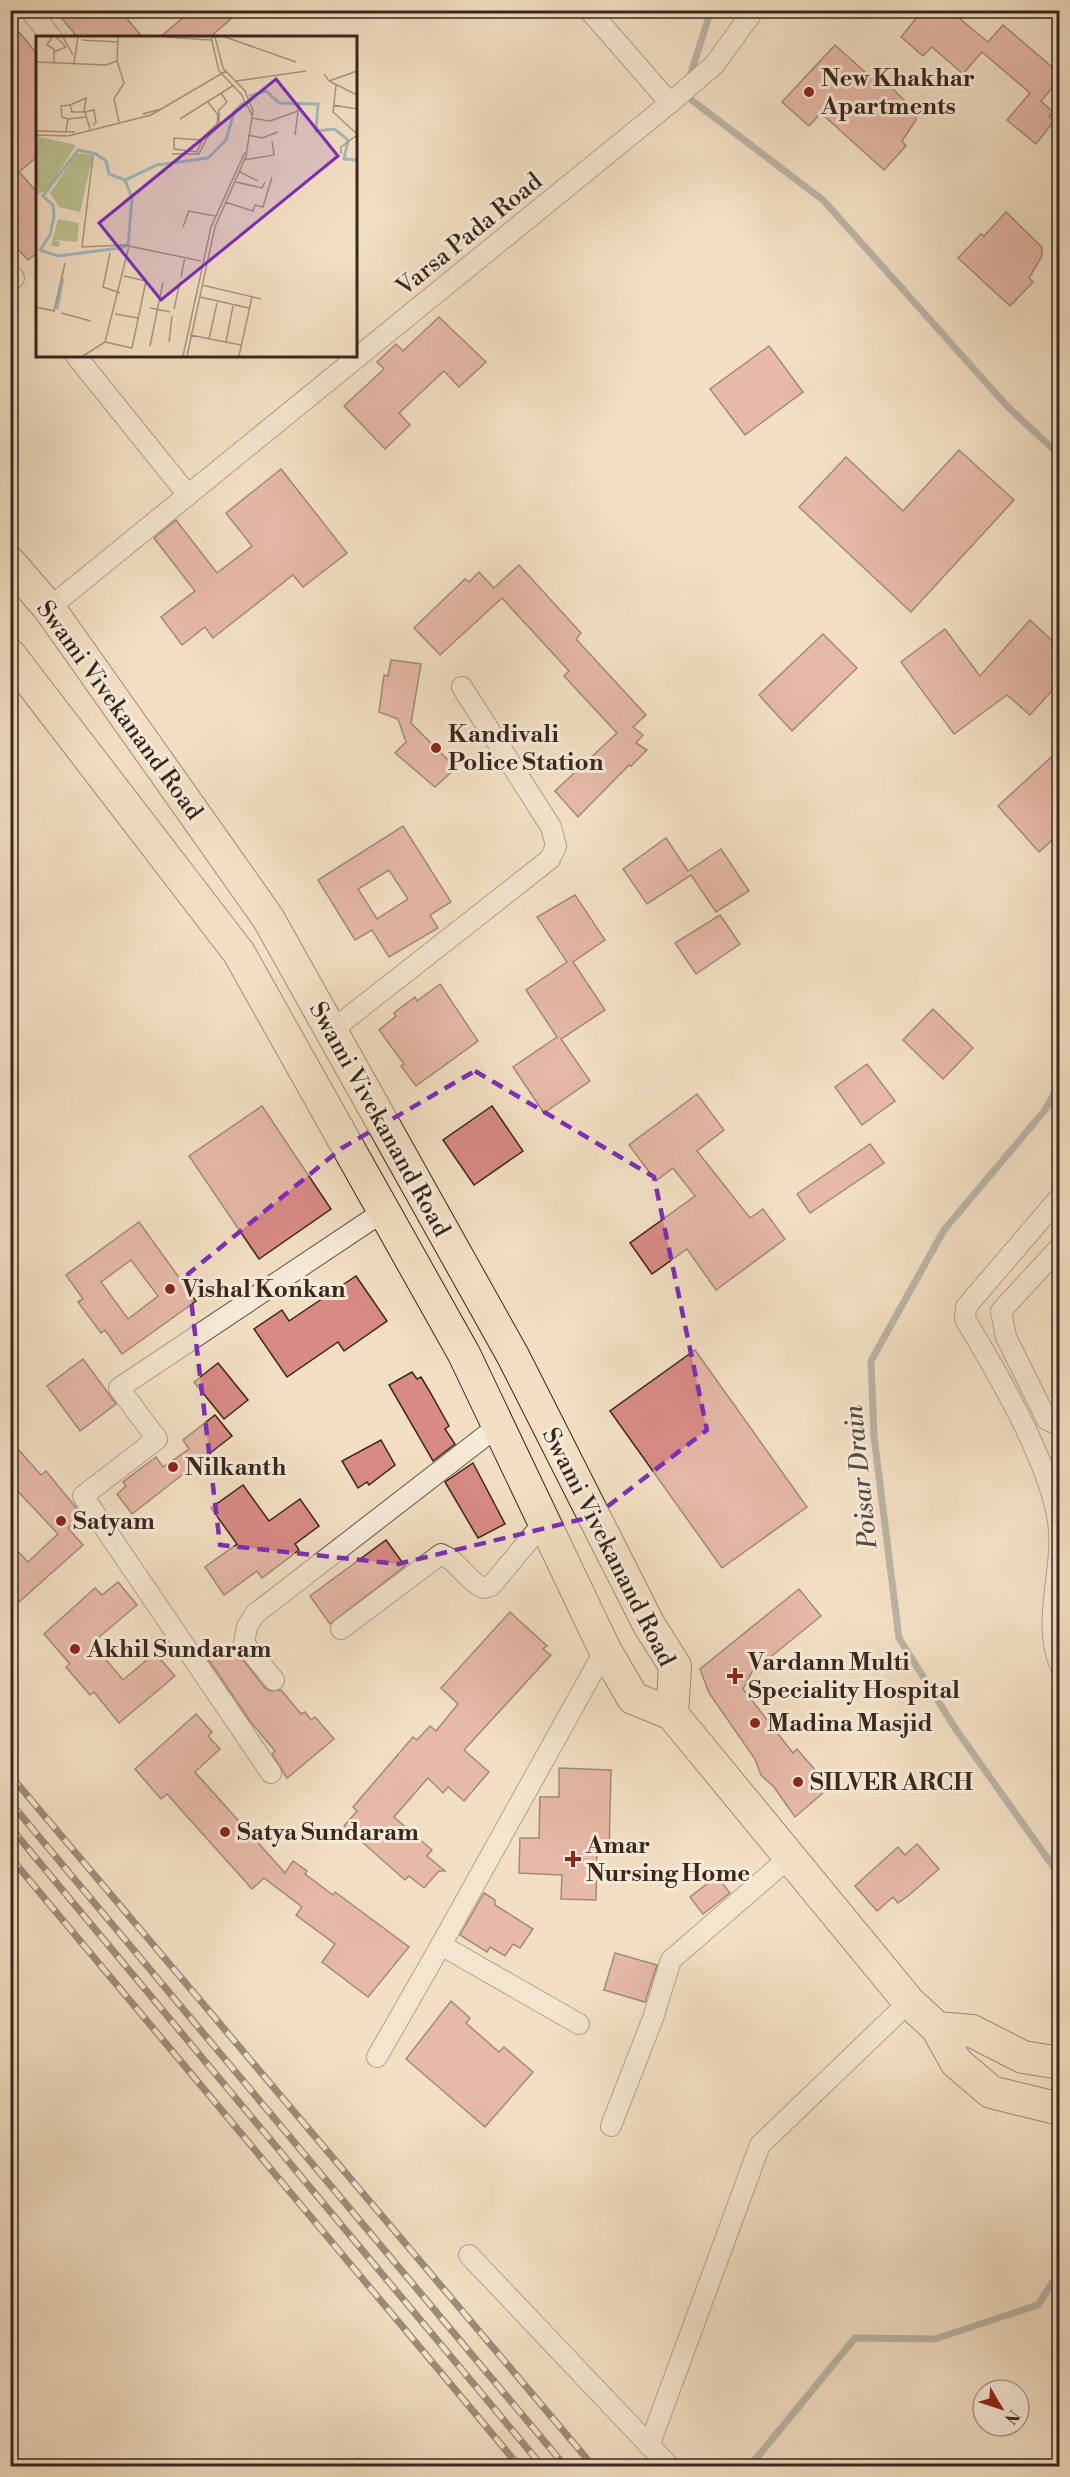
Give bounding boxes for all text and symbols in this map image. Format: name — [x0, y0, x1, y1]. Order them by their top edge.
inset map — [36, 36, 357, 357]
place label: New Khakhar Apartments — [820, 64, 975, 122]
marker: New Khakhar Apartments — [802, 85, 816, 99]
street label: Varsa Pada Road — [390, 167, 549, 303]
street label: Swami Vivekanand Road — [29, 595, 209, 826]
place label: Kandivali Police Station — [448, 720, 604, 778]
marker: Kandivali Police Station — [429, 741, 443, 755]
street label: Swami Vivekanand Road — [302, 997, 456, 1243]
place label: Vishal Konkan — [181, 1275, 346, 1305]
marker: Vishal Konkan — [163, 1282, 177, 1296]
water label: Poisar Drain — [837, 1403, 885, 1551]
street label: Swami Vivekanand Road — [535, 1423, 682, 1672]
place label: Nilkanth — [185, 1453, 286, 1483]
marker: Nilkanth — [166, 1460, 180, 1474]
place label: Satyam — [73, 1507, 155, 1537]
marker: Satyam — [54, 1514, 68, 1528]
place label: Akhil Sundaram — [86, 1635, 271, 1665]
marker: Akhil Sundaram — [68, 1642, 82, 1656]
place label: Vardann Multi Speciality Hospital — [747, 1648, 960, 1706]
marker: Vardann Multi Speciality Hospital — [726, 1667, 744, 1685]
place label: Madina Masjid — [767, 1709, 933, 1739]
marker: Madina Masjid — [748, 1716, 762, 1730]
place label: SILVER ARCH — [810, 1768, 973, 1798]
marker: SILVER ARCH — [791, 1775, 805, 1789]
place label: Satya Sundaram — [237, 1818, 419, 1848]
marker: Satya Sundaram — [218, 1825, 232, 1839]
place label: Amar Nursing Home — [585, 1831, 750, 1889]
marker: Amar Nursing Home — [564, 1850, 582, 1868]
north arrow — [971, 2378, 1031, 2438]
text: N — [1000, 2406, 1024, 2428]

